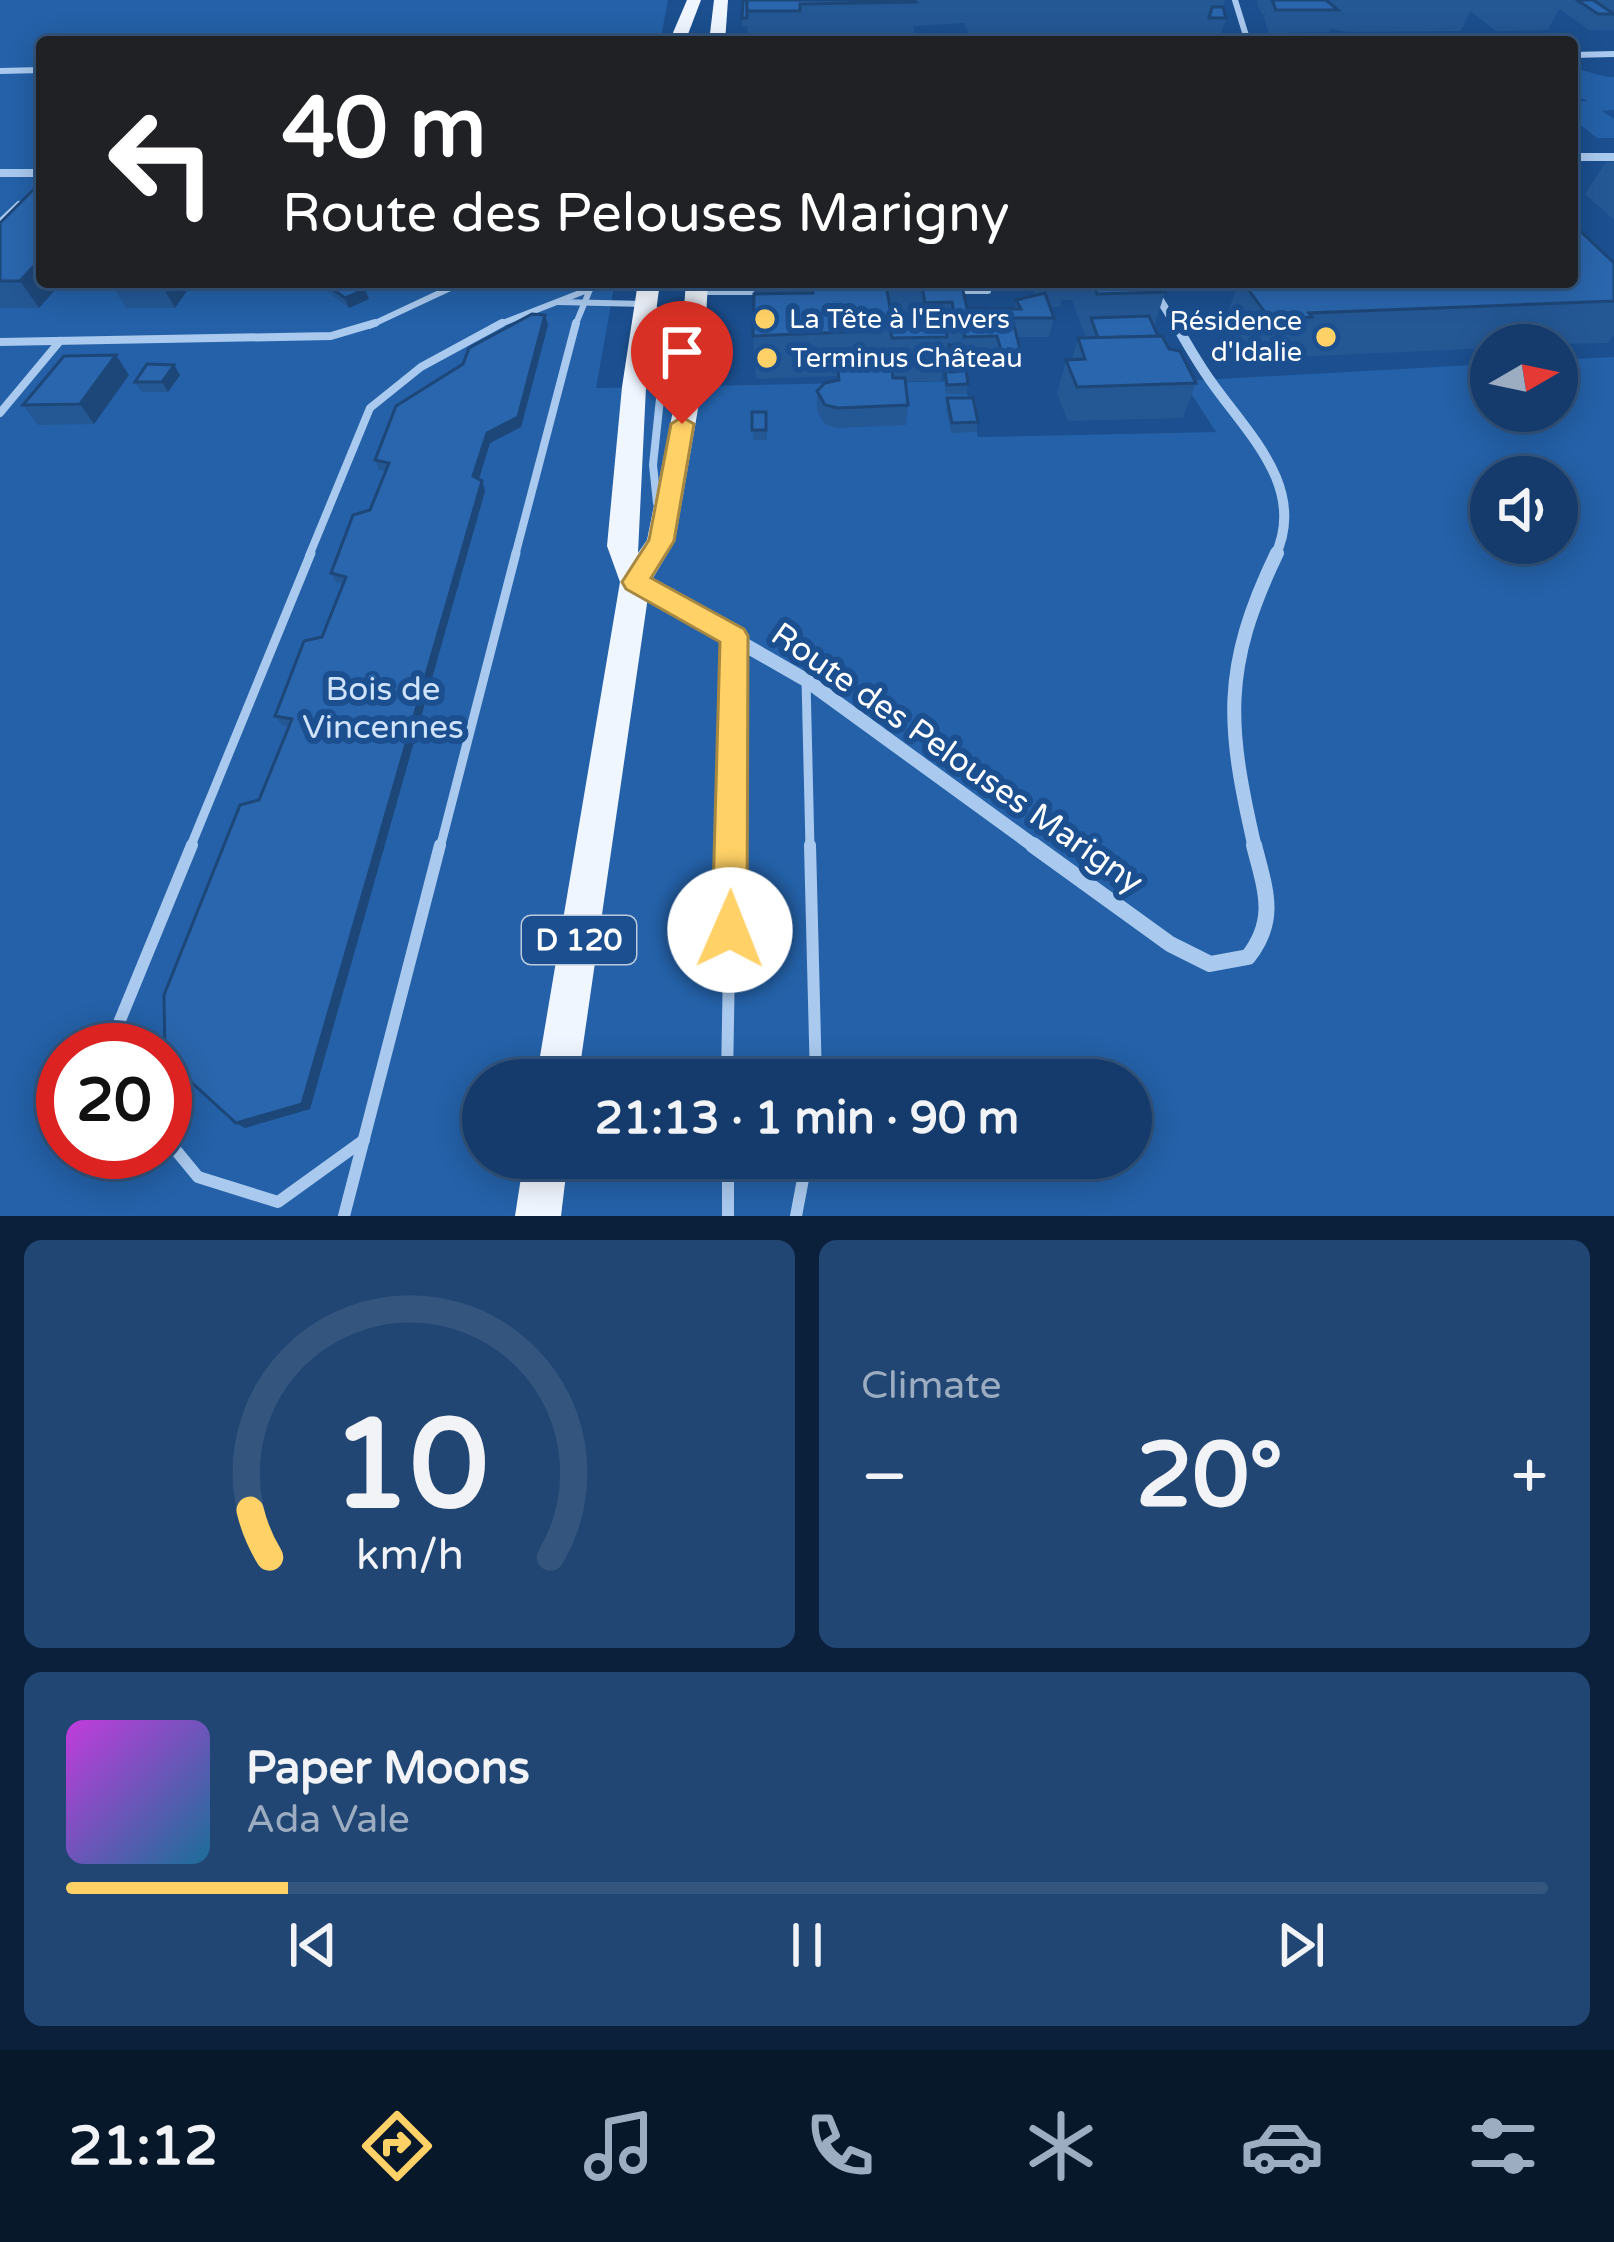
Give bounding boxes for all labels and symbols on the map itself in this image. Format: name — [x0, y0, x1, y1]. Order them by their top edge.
pin — [631, 301, 733, 424]
place label: La Tête à l'Envers — [789, 303, 1010, 336]
place label: Résidence d'Idalie — [1169, 305, 1302, 369]
marker: La Tête à l'Envers — [752, 306, 778, 332]
marker: Résidence d'Idalie — [1313, 324, 1339, 350]
north arrow — [1470, 324, 1578, 432]
place label: Terminus Château — [791, 342, 1023, 375]
marker: Terminus Château — [754, 345, 780, 371]
street label: Route des Pelouses Marigny — [764, 615, 1150, 902]
park label: Bois de Vincennes — [302, 670, 464, 747]
position arrow — [667, 867, 793, 993]
road number: D 120 — [522, 916, 636, 964]
speed limit sign: 20 — [36, 1023, 192, 1179]

